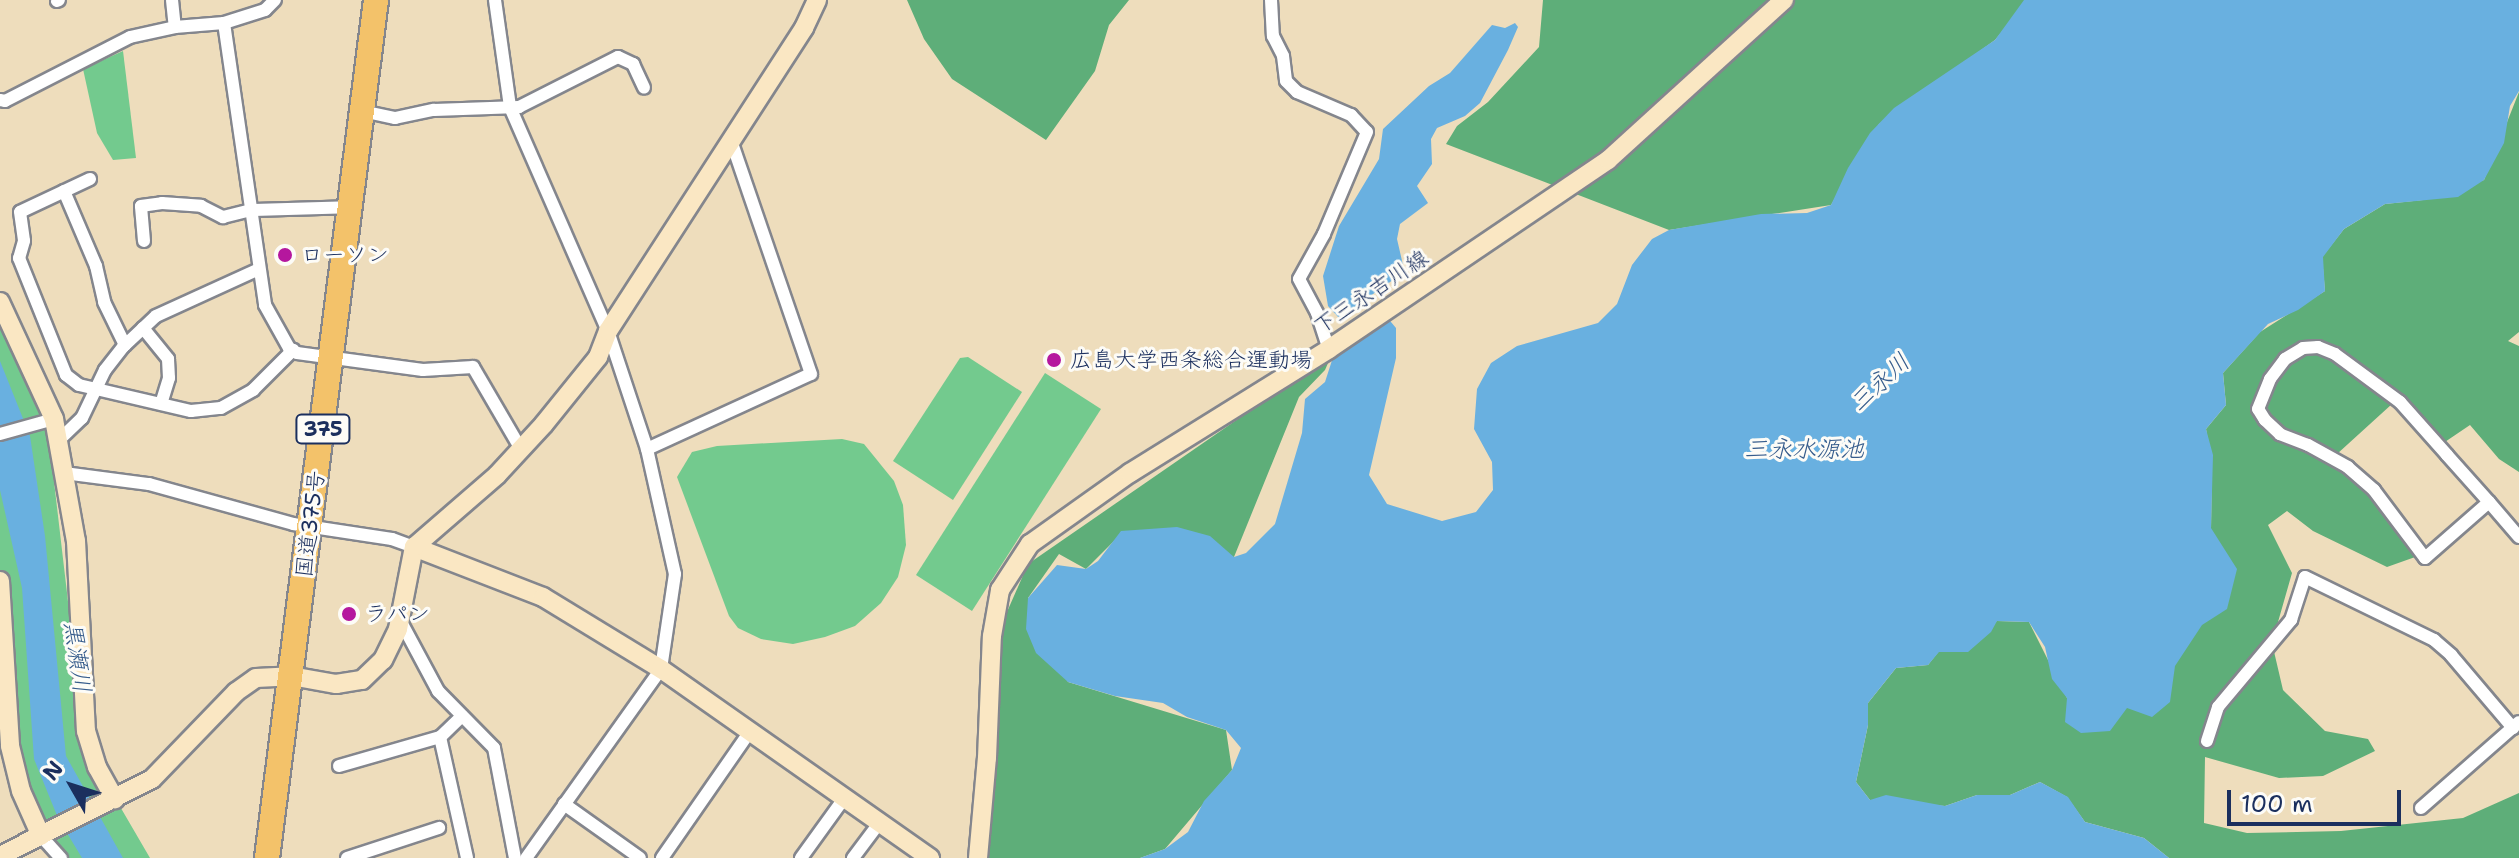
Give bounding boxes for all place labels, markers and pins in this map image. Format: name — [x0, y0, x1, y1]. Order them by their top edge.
place label: ローソン — [301, 242, 389, 268]
marker: ローソン — [276, 246, 294, 264]
place label: 広島大学西条総合運動場 — [1070, 347, 1312, 373]
marker: 広島大学西条総合運動場 — [1045, 351, 1063, 369]
place label: ラパン — [365, 601, 431, 627]
marker: ラパン — [340, 605, 358, 623]

